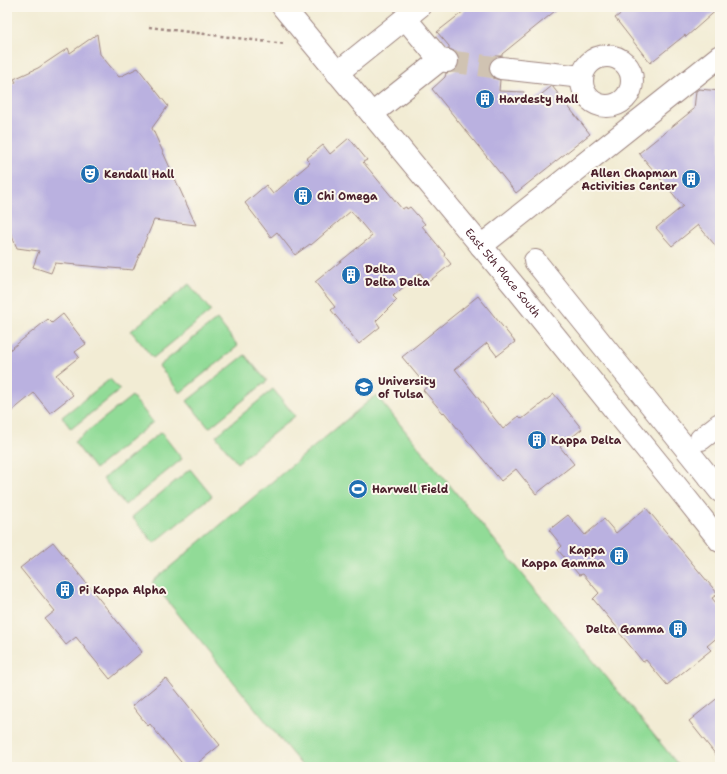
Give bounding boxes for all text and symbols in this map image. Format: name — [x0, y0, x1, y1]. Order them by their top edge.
building icon: Hardesty Hall — [474, 88, 496, 110]
place label: Hardesty Hall — [499, 92, 579, 107]
theatre icon: Kendall Hall — [79, 163, 101, 185]
place label: Allen Chapman Activities Center — [581, 166, 678, 194]
place label: Kendall Hall — [104, 167, 175, 182]
building icon: Allen Chapman Activities Center — [680, 168, 702, 190]
building icon: Chi Omega — [292, 185, 314, 207]
place label: Chi Omega — [317, 189, 378, 204]
street label: East 5th Place South — [462, 225, 544, 321]
place label: Delta Delta Delta — [365, 262, 430, 290]
building icon: Delta Delta Delta — [340, 264, 362, 286]
place label: University of Tulsa — [378, 374, 436, 402]
school or university icon: University of Tulsa — [353, 376, 375, 398]
building icon: Kappa Delta — [526, 429, 548, 451]
place label: Kappa Delta — [551, 433, 622, 448]
sports icon: Harwell Field — [347, 478, 369, 500]
place label: Harwell Field — [372, 482, 449, 497]
place label: Kappa Kappa Gamma — [521, 543, 605, 571]
building icon: Kappa Kappa Gamma — [608, 545, 630, 567]
building icon: Pi Kappa Alpha — [54, 579, 76, 601]
place label: Pi Kappa Alpha — [79, 583, 167, 598]
building icon: Delta Gamma — [667, 618, 689, 640]
place label: Delta Gamma — [586, 622, 664, 637]

